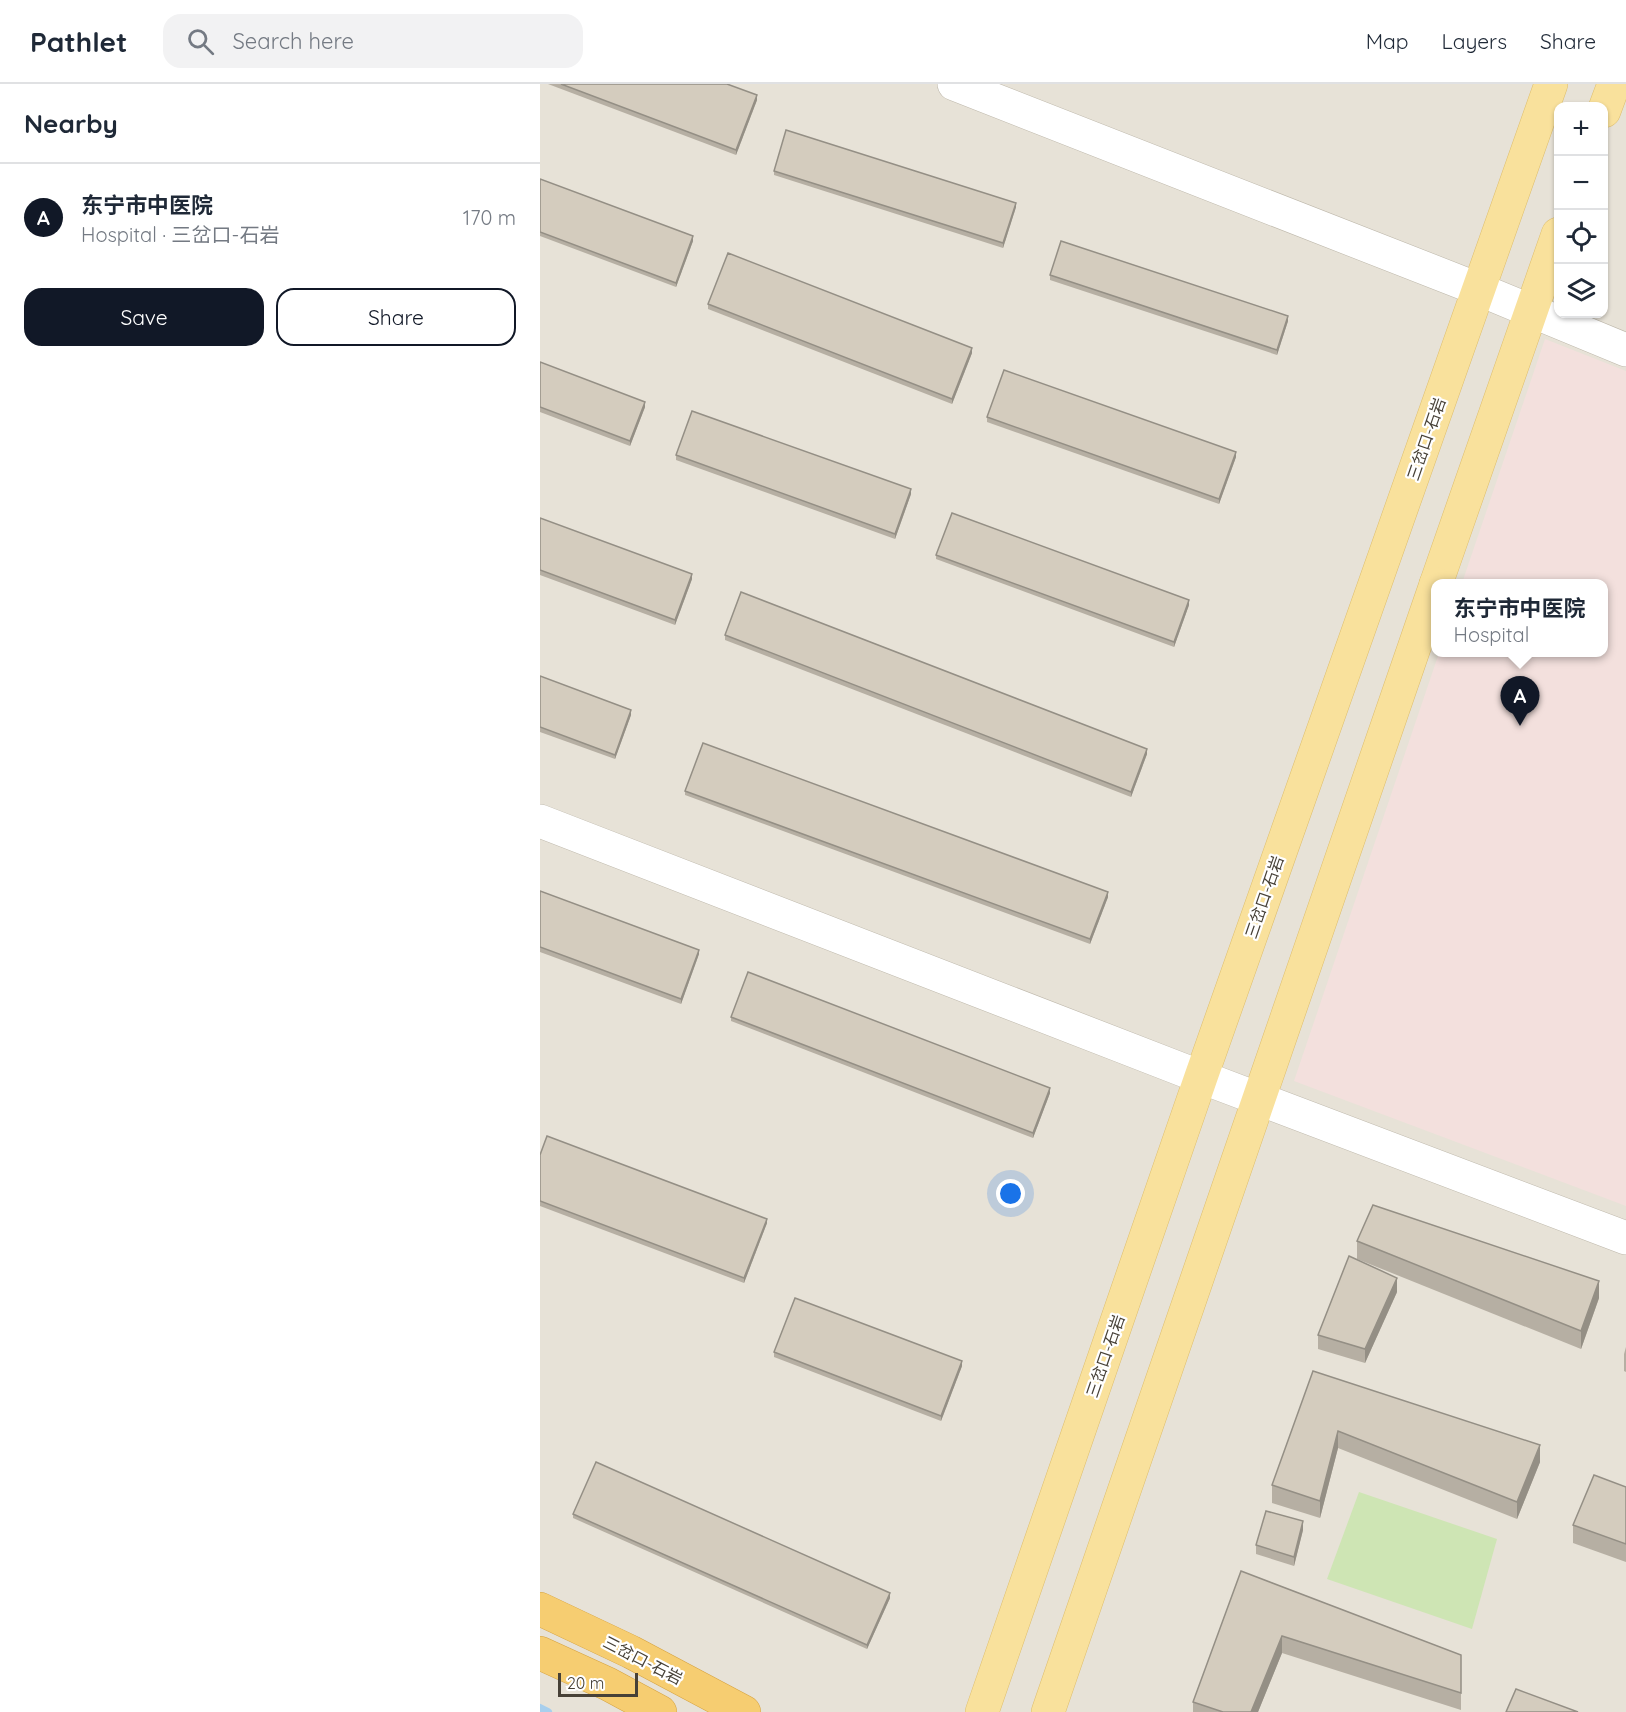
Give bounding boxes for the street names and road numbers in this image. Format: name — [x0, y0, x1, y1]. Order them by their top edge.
street label: 三岔口-石岩 — [1403, 395, 1449, 483]
street label: 三岔口-石岩 — [1241, 853, 1287, 941]
street label: 三岔口-石岩 — [1082, 1312, 1128, 1400]
street label: 三岔口-石岩 — [600, 1632, 686, 1688]

